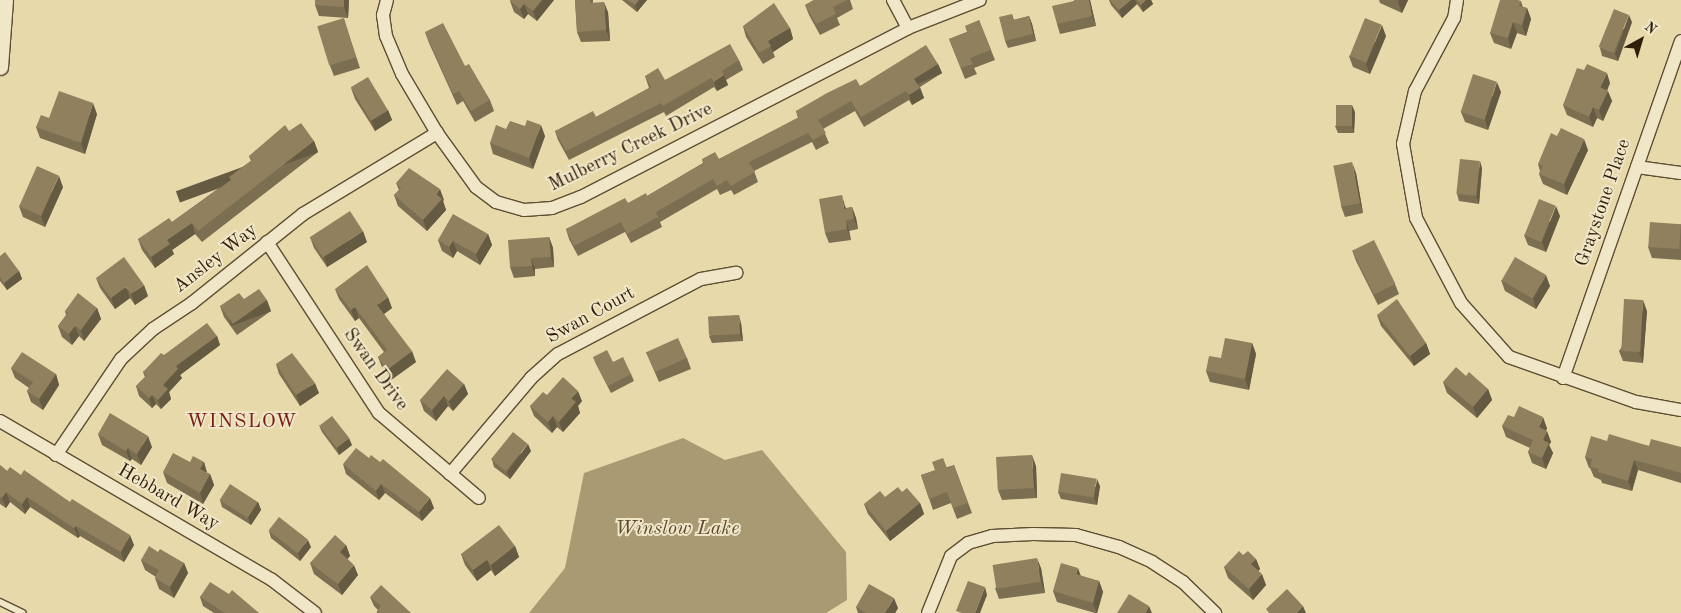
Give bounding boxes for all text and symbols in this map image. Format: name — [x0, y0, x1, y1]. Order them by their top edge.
north arrow — [1616, 15, 1666, 65]
text: N — [1642, 20, 1659, 37]
street label: Mulberry Creek Drive — [545, 98, 717, 198]
street label: Graystone Place — [1571, 136, 1637, 270]
street label: Ansley Way — [169, 219, 263, 299]
street label: Swan Court — [543, 282, 639, 350]
street label: Swan Drive — [337, 324, 413, 416]
district label: WINSLOW — [186, 410, 298, 434]
street label: Hebbard Way — [113, 460, 223, 536]
water label: Winslow Lake — [615, 517, 739, 541]

